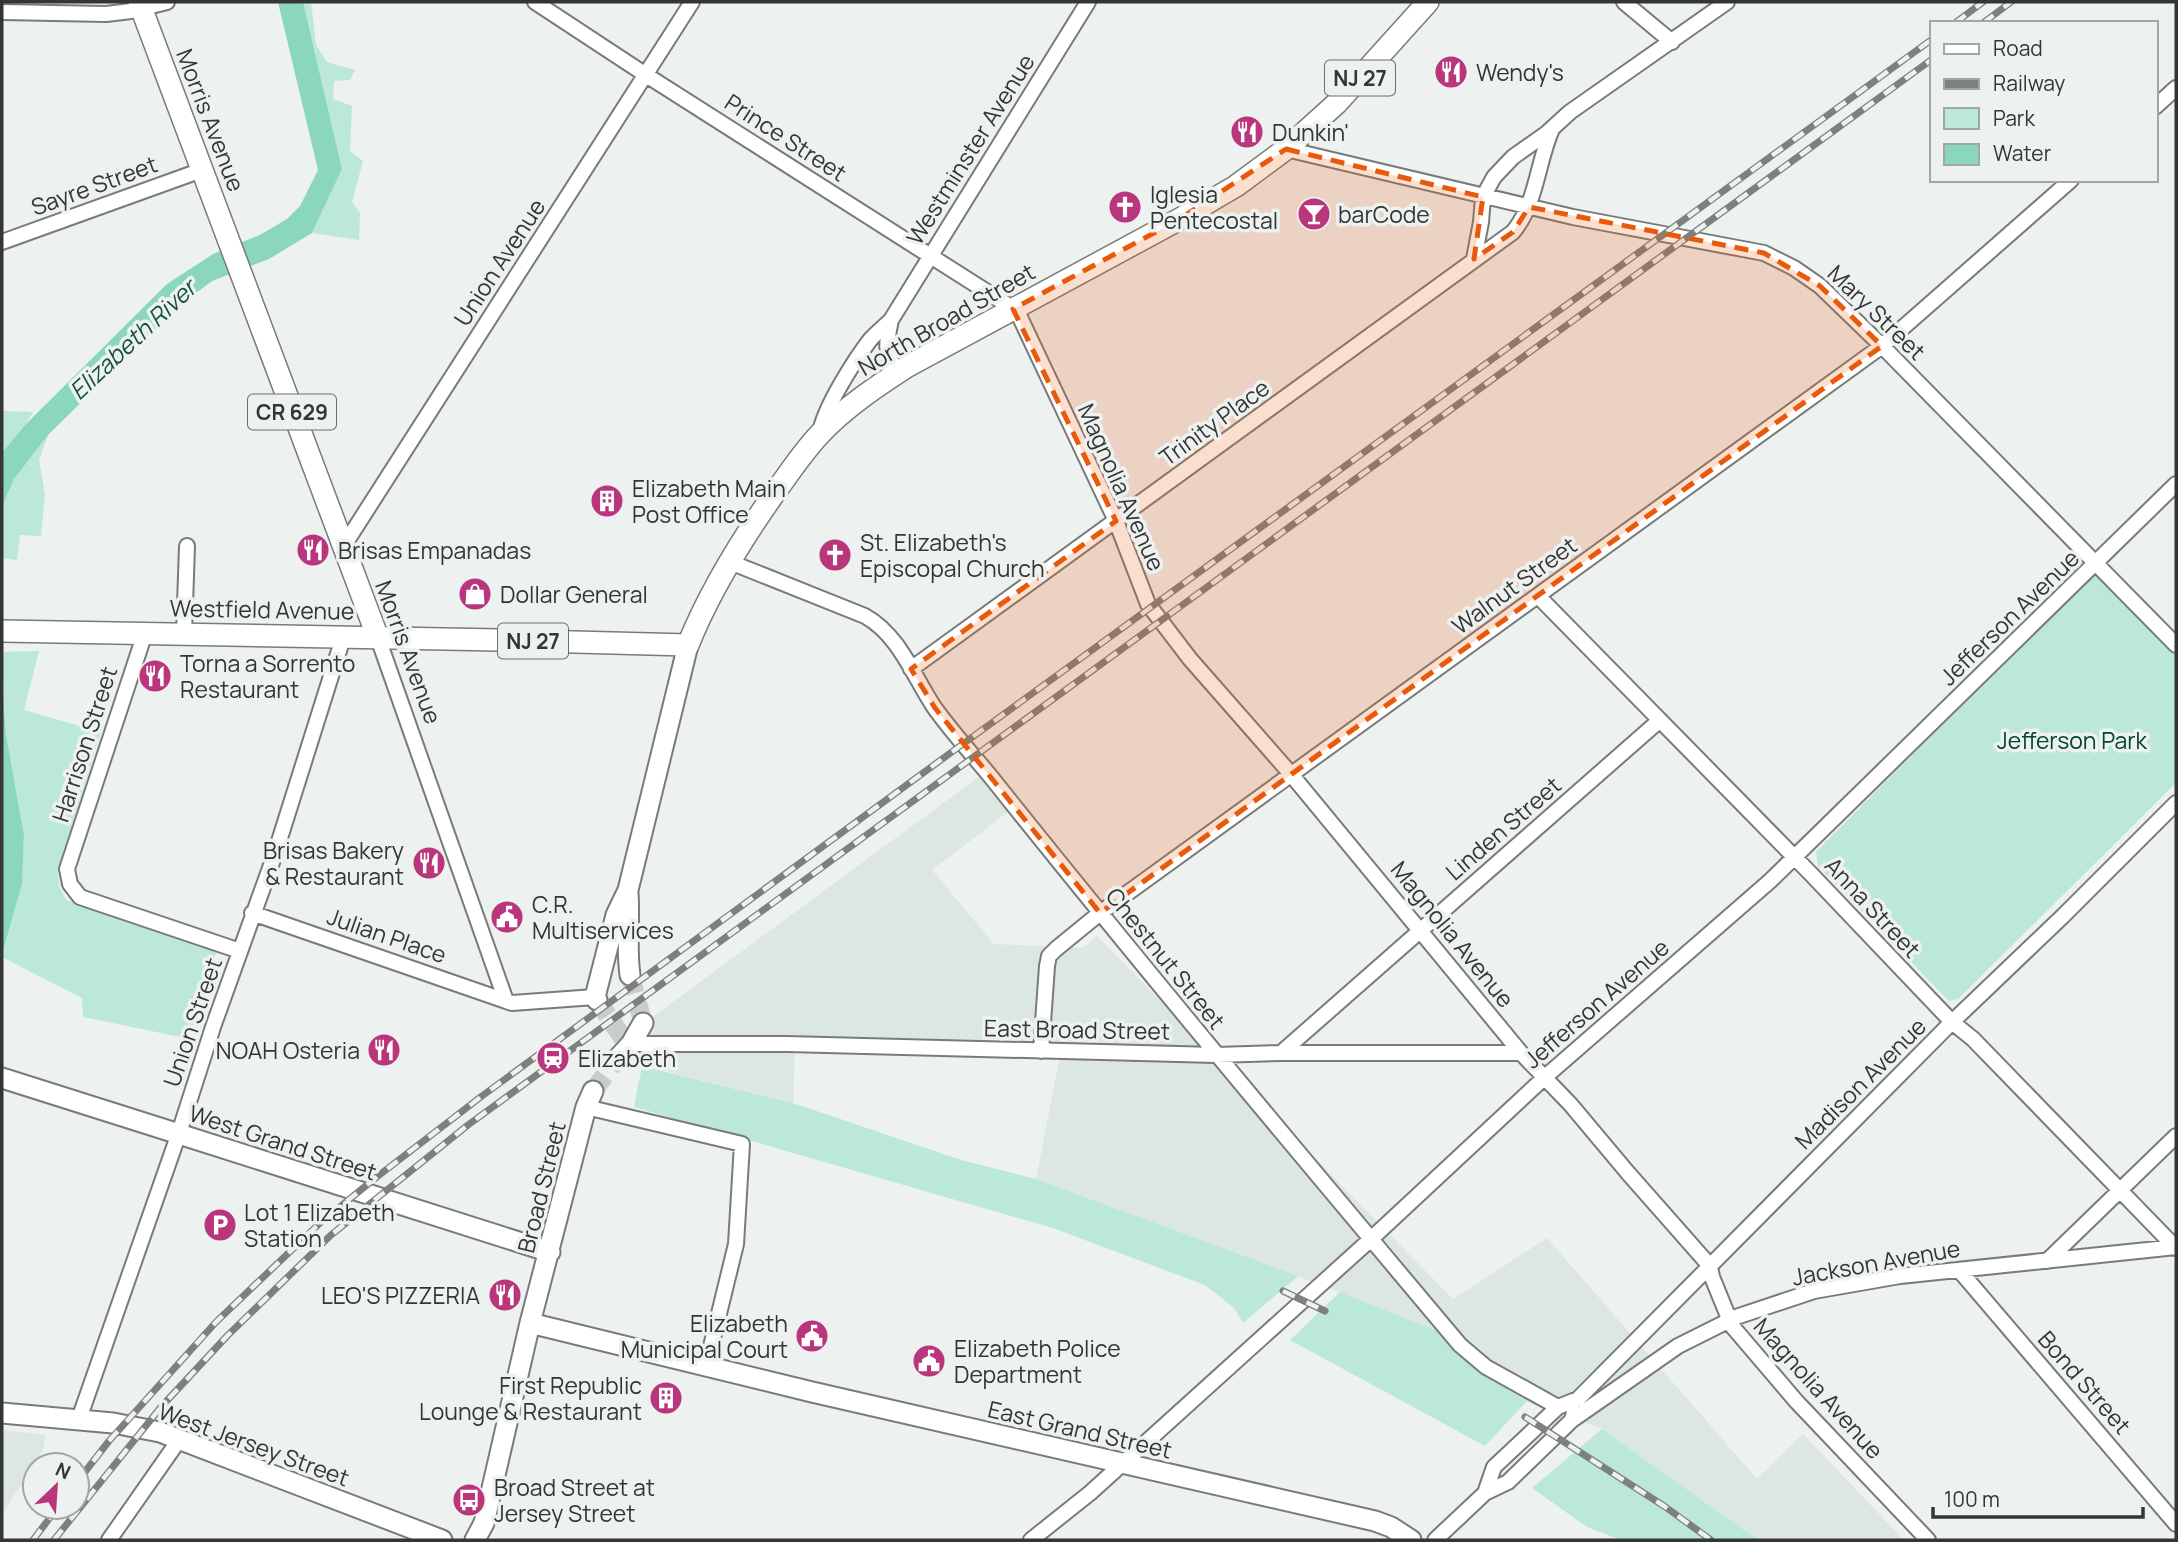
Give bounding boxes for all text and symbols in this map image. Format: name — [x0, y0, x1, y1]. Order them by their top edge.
legend — [1930, 21, 2157, 182]
text: Road — [1993, 34, 2043, 62]
street label: Morris Avenue — [169, 44, 253, 196]
street label: Westminster Avenue — [898, 48, 1042, 250]
restaurant icon: Wendy's — [1432, 53, 1470, 91]
place label: Wendy's — [1476, 56, 1564, 88]
road number: NJ 27 — [1325, 60, 1395, 96]
text: Railway — [1993, 69, 2065, 97]
street label: Prince Street — [719, 86, 853, 188]
text: Park — [1993, 104, 2035, 132]
restaurant icon: Dunkin' — [1228, 113, 1266, 151]
place label: Dunkin' — [1272, 116, 1349, 148]
text: Water — [1993, 139, 2052, 167]
street label: Sayre Street — [26, 147, 162, 223]
place label: Iglesia Pentecostal — [1150, 178, 1278, 236]
church icon: Iglesia Pentecostal — [1106, 188, 1144, 226]
street label: Union Avenue — [446, 192, 552, 332]
bar icon: barCode — [1295, 195, 1333, 233]
place label: barCode — [1338, 198, 1430, 230]
street label: North Broad Street — [852, 255, 1040, 383]
street label: Mary Street — [1821, 257, 1933, 367]
water label: Elizabeth River — [61, 269, 205, 406]
street label: Trinity Place — [1153, 371, 1275, 473]
road number: CR 629 — [248, 394, 336, 430]
street label: Magnolia Avenue — [1071, 398, 1173, 576]
place label: Elizabeth Main Post Office — [632, 472, 786, 530]
building icon: Elizabeth Main Post Office — [588, 482, 626, 520]
place label: St. Elizabeth's Episcopal Church — [860, 526, 1045, 584]
street label: Walnut Street — [1445, 529, 1583, 641]
restaurant icon: Brisas Empanadas — [294, 531, 332, 569]
place label: Brisas Empanadas — [338, 534, 531, 566]
church icon: St. Elizabeth's Episcopal Church — [816, 536, 854, 574]
street label: Jefferson Avenue — [1932, 542, 2086, 692]
shop icon: Dollar General — [456, 575, 494, 613]
street label: Morris Avenue — [368, 576, 450, 728]
place label: Dollar General — [500, 578, 648, 610]
street label: Westfield Avenue — [169, 591, 355, 627]
road number: NJ 27 — [498, 624, 568, 658]
place label: Torna a Sorrento Restaurant — [180, 647, 355, 705]
restaurant icon: Torna a Sorrento Restaurant — [136, 657, 174, 695]
street label: Harrison Street — [44, 662, 124, 826]
park label: Jefferson Park — [1997, 724, 2148, 756]
street label: Linden Street — [1438, 769, 1568, 887]
place label: Brisas Bakery & Restaurant — [263, 834, 404, 892]
restaurant icon: Brisas Bakery & Restaurant — [410, 844, 448, 882]
street label: Anna Street — [1818, 850, 1928, 964]
street label: Magnolia Avenue — [1384, 854, 1522, 1014]
street label: Chestnut Street — [1099, 880, 1233, 1036]
place label: C.R. Multiservices — [532, 888, 674, 946]
public building icon: C.R. Multiservices — [488, 898, 526, 936]
street label: Julian Place — [323, 900, 451, 970]
street label: Jefferson Avenue — [1517, 931, 1675, 1075]
street label: Union Street — [155, 953, 229, 1091]
street label: Madison Avenue — [1787, 1010, 1933, 1156]
street label: East Broad Street — [984, 1011, 1170, 1047]
restaurant icon: NOAH Osteria — [365, 1031, 403, 1069]
place label: NOAH Osteria — [216, 1034, 360, 1066]
station icon: Elizabeth — [534, 1039, 572, 1077]
place label: Elizabeth — [578, 1042, 676, 1074]
street label: West Grand Street — [185, 1097, 381, 1187]
street label: Broad Street — [509, 1118, 573, 1256]
place label: Lot 1 Elizabeth Station — [244, 1196, 395, 1254]
parking icon: Lot 1 Elizabeth Station — [201, 1206, 239, 1244]
street label: Jackson Avenue — [1789, 1231, 1963, 1293]
restaurant icon: LEO'S PIZZERIA — [486, 1276, 524, 1314]
place label: LEO'S PIZZERIA — [321, 1279, 480, 1311]
place label: Elizabeth Municipal Court — [621, 1307, 788, 1365]
street label: Magnolia Avenue — [1747, 1310, 1891, 1466]
public building icon: Elizabeth Municipal Court — [793, 1317, 831, 1355]
street label: Bond Street — [2031, 1324, 2139, 1440]
place label: Elizabeth Police Department — [954, 1332, 1121, 1390]
public building icon: Elizabeth Police Department — [910, 1342, 948, 1380]
place label: First Republic Lounge & Restaurant — [419, 1369, 642, 1427]
building icon: First Republic Lounge & Restaurant — [647, 1379, 685, 1417]
street label: East Grand Street — [985, 1392, 1175, 1466]
street label: West Jersey Street — [154, 1395, 354, 1493]
north arrow — [21, 1451, 91, 1521]
text: N — [52, 1456, 75, 1485]
place label: Broad Street at Jersey Street — [494, 1471, 655, 1529]
scale bar — [1933, 1476, 2143, 1520]
bus stop icon: Broad Street at Jersey Street — [450, 1481, 488, 1519]
text: 100 m — [1944, 1485, 2000, 1513]

